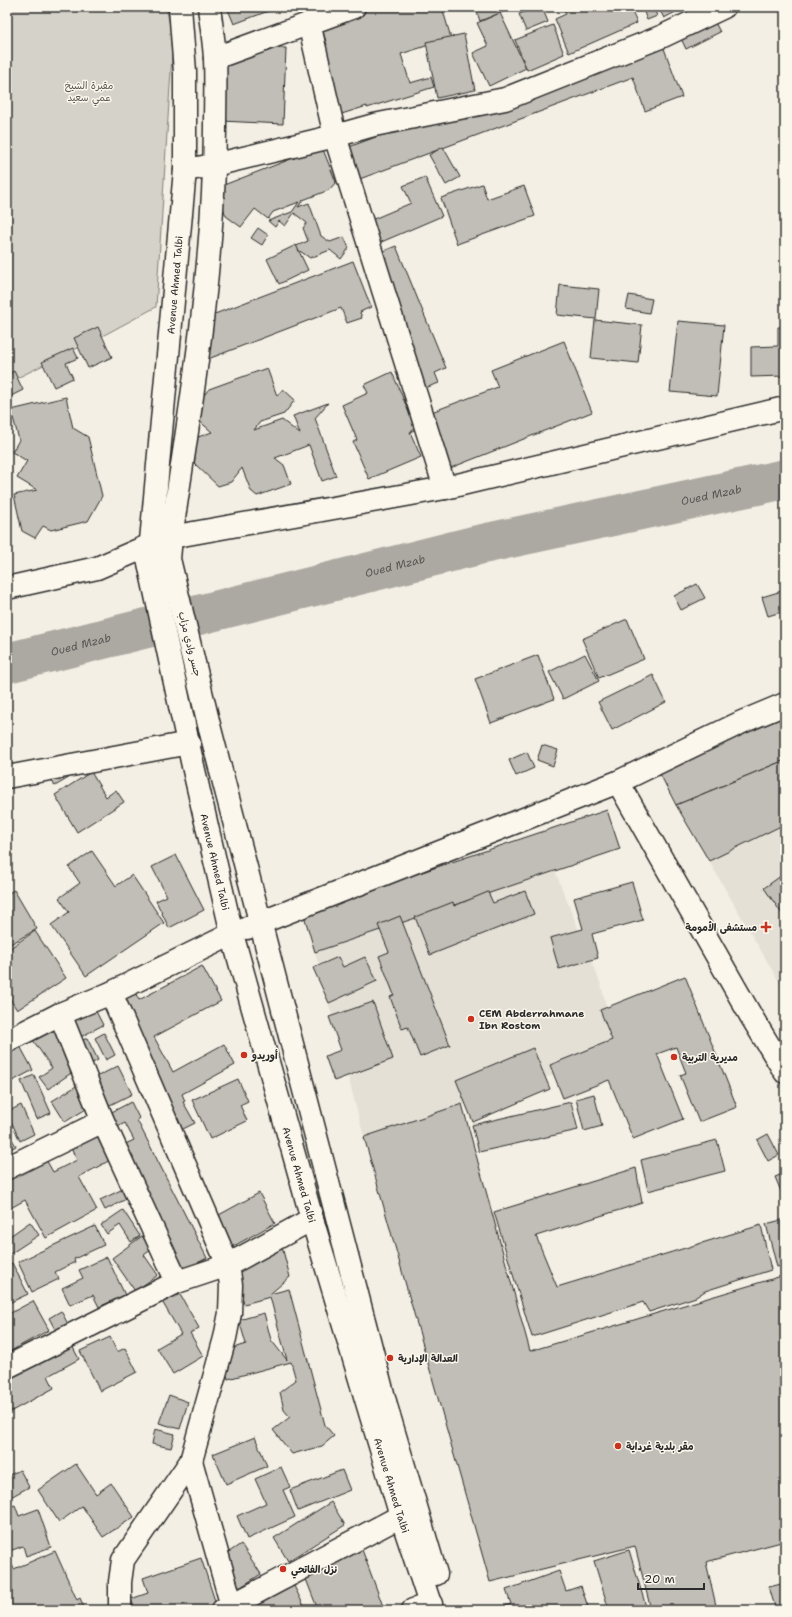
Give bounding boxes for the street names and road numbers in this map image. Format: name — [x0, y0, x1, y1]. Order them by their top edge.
street label: Avenue Ahmed Talbi — [164, 235, 186, 335]
street label: جسر وادي مزاب — [174, 610, 204, 679]
street label: Avenue Ahmed Talbi — [198, 812, 233, 912]
street label: Avenue Ahmed Talbi — [280, 1125, 319, 1224]
street label: Avenue Ahmed Talbi — [371, 1436, 413, 1535]

